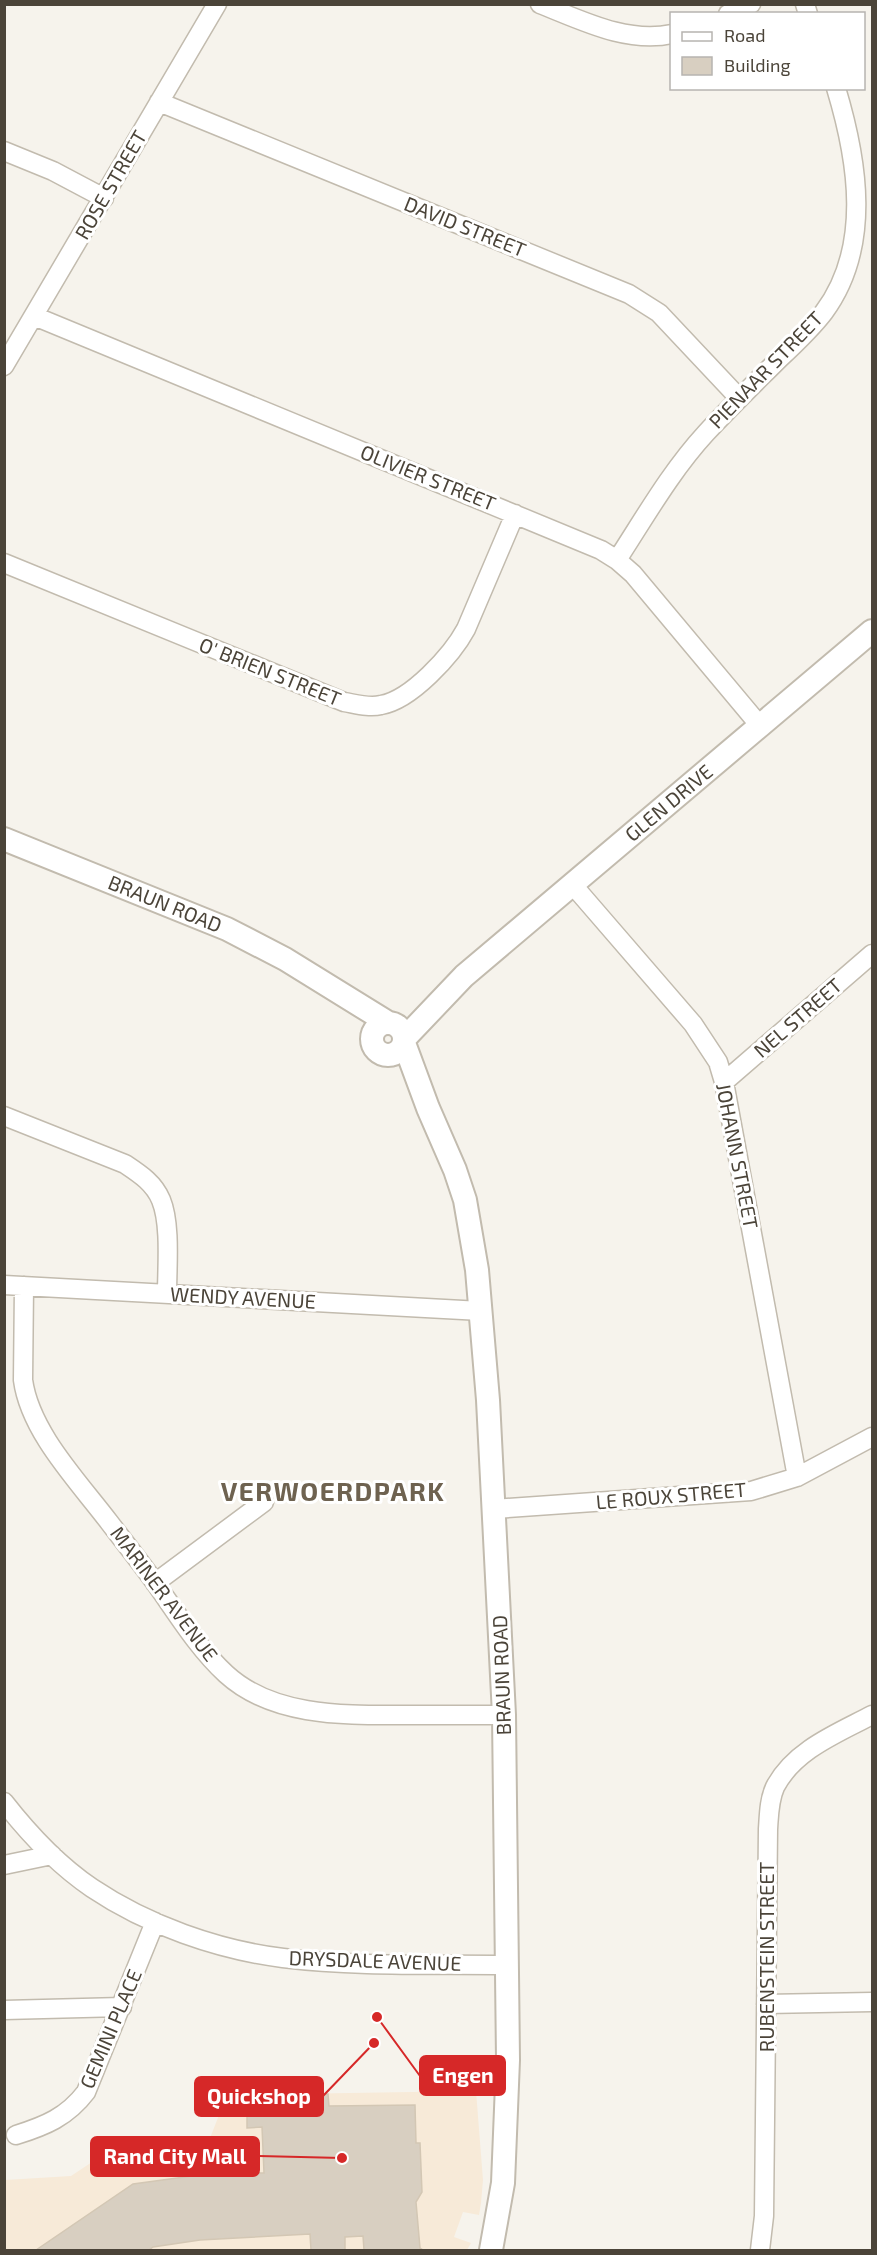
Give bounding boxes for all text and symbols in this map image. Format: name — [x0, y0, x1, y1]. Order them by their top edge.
legend — [670, 12, 865, 90]
text: Road — [724, 24, 765, 46]
text: Building — [724, 54, 791, 76]
street label: ROSE STREET — [69, 125, 151, 243]
street label: DAVID STREET — [401, 191, 530, 262]
street label: PIENAAR STREET — [703, 306, 827, 433]
street label: OLIVIER STREET — [357, 439, 500, 515]
street label: O' BRIEN STREET — [196, 632, 345, 711]
street label: GLEN DRIVE — [620, 759, 717, 846]
street label: BRAUN ROAD — [105, 869, 226, 937]
street label: NEL STREET — [748, 972, 847, 1062]
street label: JOHANN STREET — [712, 1081, 764, 1231]
street label: WENDY AVENUE — [170, 1281, 316, 1313]
district label: VERWOERDPARK — [221, 1475, 445, 1506]
street label: LE ROUX STREET — [595, 1476, 747, 1514]
street label: MARINER AVENUE — [106, 1521, 223, 1666]
street label: BRAUN ROAD — [487, 1614, 515, 1736]
street label: RUBENSTEIN STREET — [754, 1861, 778, 2052]
street label: DRYSDALE AVENUE — [288, 1945, 462, 1975]
street label: GEMINI PLACE — [74, 1965, 146, 2092]
callout: Engen — [420, 2056, 505, 2095]
text: Engen — [432, 2062, 494, 2087]
callout: Quickshop — [195, 2077, 323, 2116]
text: Quickshop — [207, 2083, 311, 2109]
callout: Rand City Mall — [91, 2137, 259, 2176]
text: Rand City Mall — [104, 2143, 247, 2169]

